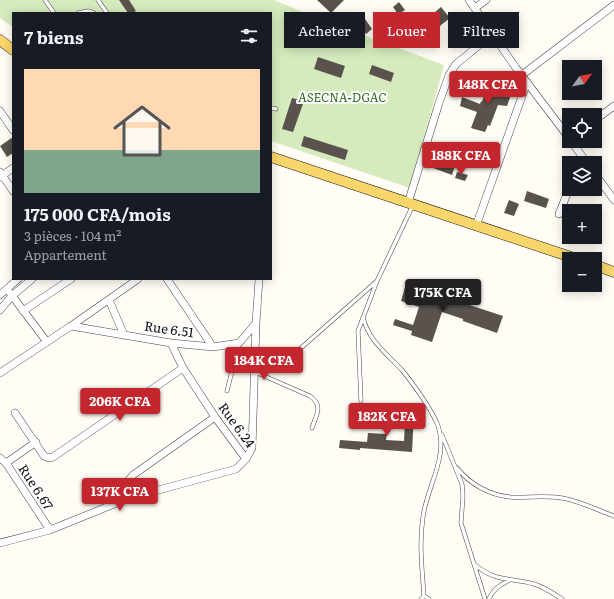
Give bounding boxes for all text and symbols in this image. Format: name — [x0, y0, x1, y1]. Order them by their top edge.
chip: Acheter — [284, 12, 365, 48]
chip: Louer — [373, 12, 440, 48]
chip: Filtres — [448, 12, 519, 48]
text: 7 biens — [24, 24, 83, 49]
icon: filters — [238, 25, 260, 47]
north arrow — [562, 60, 602, 100]
map controls — [562, 60, 602, 292]
pin: 148K CFA — [447, 71, 529, 105]
text: 148K CFA — [458, 74, 518, 93]
park label: ASECNA-DGAC — [298, 87, 386, 106]
icon: home — [106, 95, 178, 167]
button: locate — [562, 108, 602, 148]
pin: 188K CFA — [420, 142, 502, 176]
text: 188K CFA — [431, 145, 491, 164]
button: layers — [562, 156, 602, 196]
text: 175 000 CFA/mois — [24, 201, 171, 226]
button: + — [562, 204, 602, 244]
text: 3 pièces · 104 m² — [24, 226, 121, 245]
text: Appartement — [24, 245, 107, 264]
button: − — [562, 252, 602, 292]
pin: 175K CFA — [402, 279, 484, 313]
text: 175K CFA — [414, 282, 472, 301]
street label: Rue 6.51 — [143, 316, 195, 341]
pin: 184K CFA — [223, 347, 305, 381]
text: 184K CFA — [234, 350, 294, 369]
pin: 206K CFA — [79, 388, 161, 422]
text: 206K CFA — [89, 391, 151, 410]
street label: Rue 6.24 — [215, 398, 260, 451]
pin: 182K CFA — [346, 403, 428, 437]
text: 182K CFA — [358, 406, 416, 425]
street label: Rue 6.67 — [14, 460, 59, 514]
pin: 137K CFA — [79, 478, 161, 512]
text: 137K CFA — [91, 481, 149, 500]

